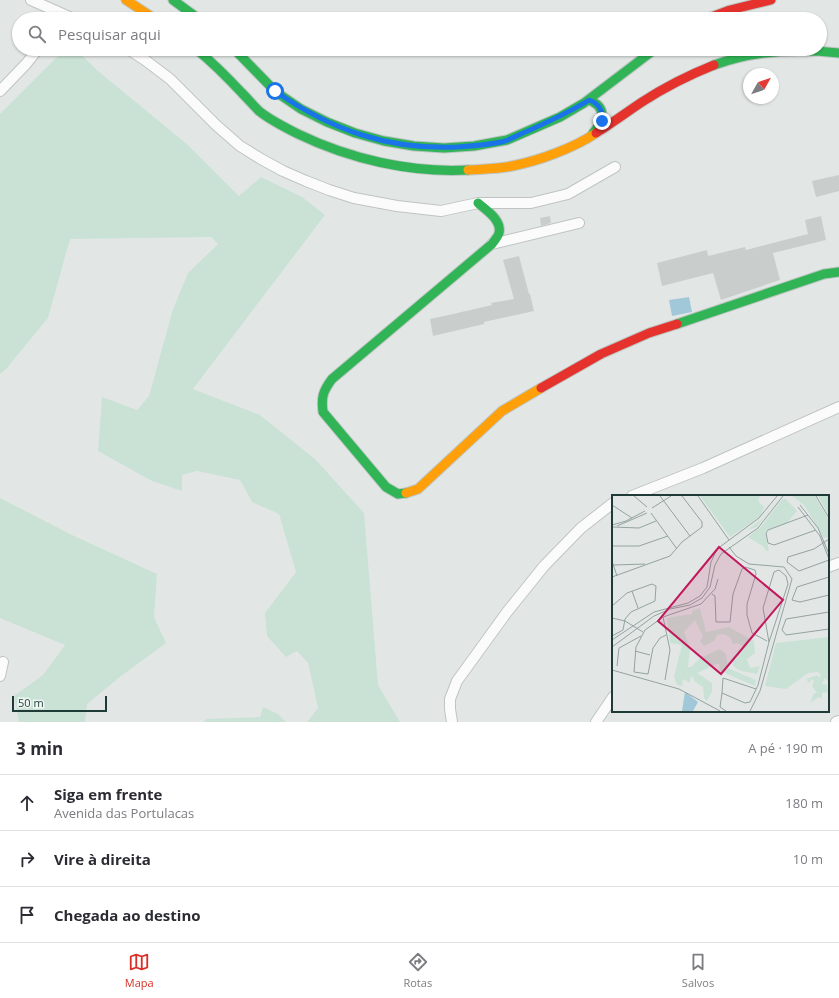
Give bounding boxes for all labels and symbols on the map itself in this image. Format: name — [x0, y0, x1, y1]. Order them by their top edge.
north arrow — [743, 68, 779, 104]
route start — [266, 82, 284, 100]
route end — [593, 112, 611, 130]
inset map — [612, 495, 829, 712]
scale bar — [12, 694, 107, 713]

